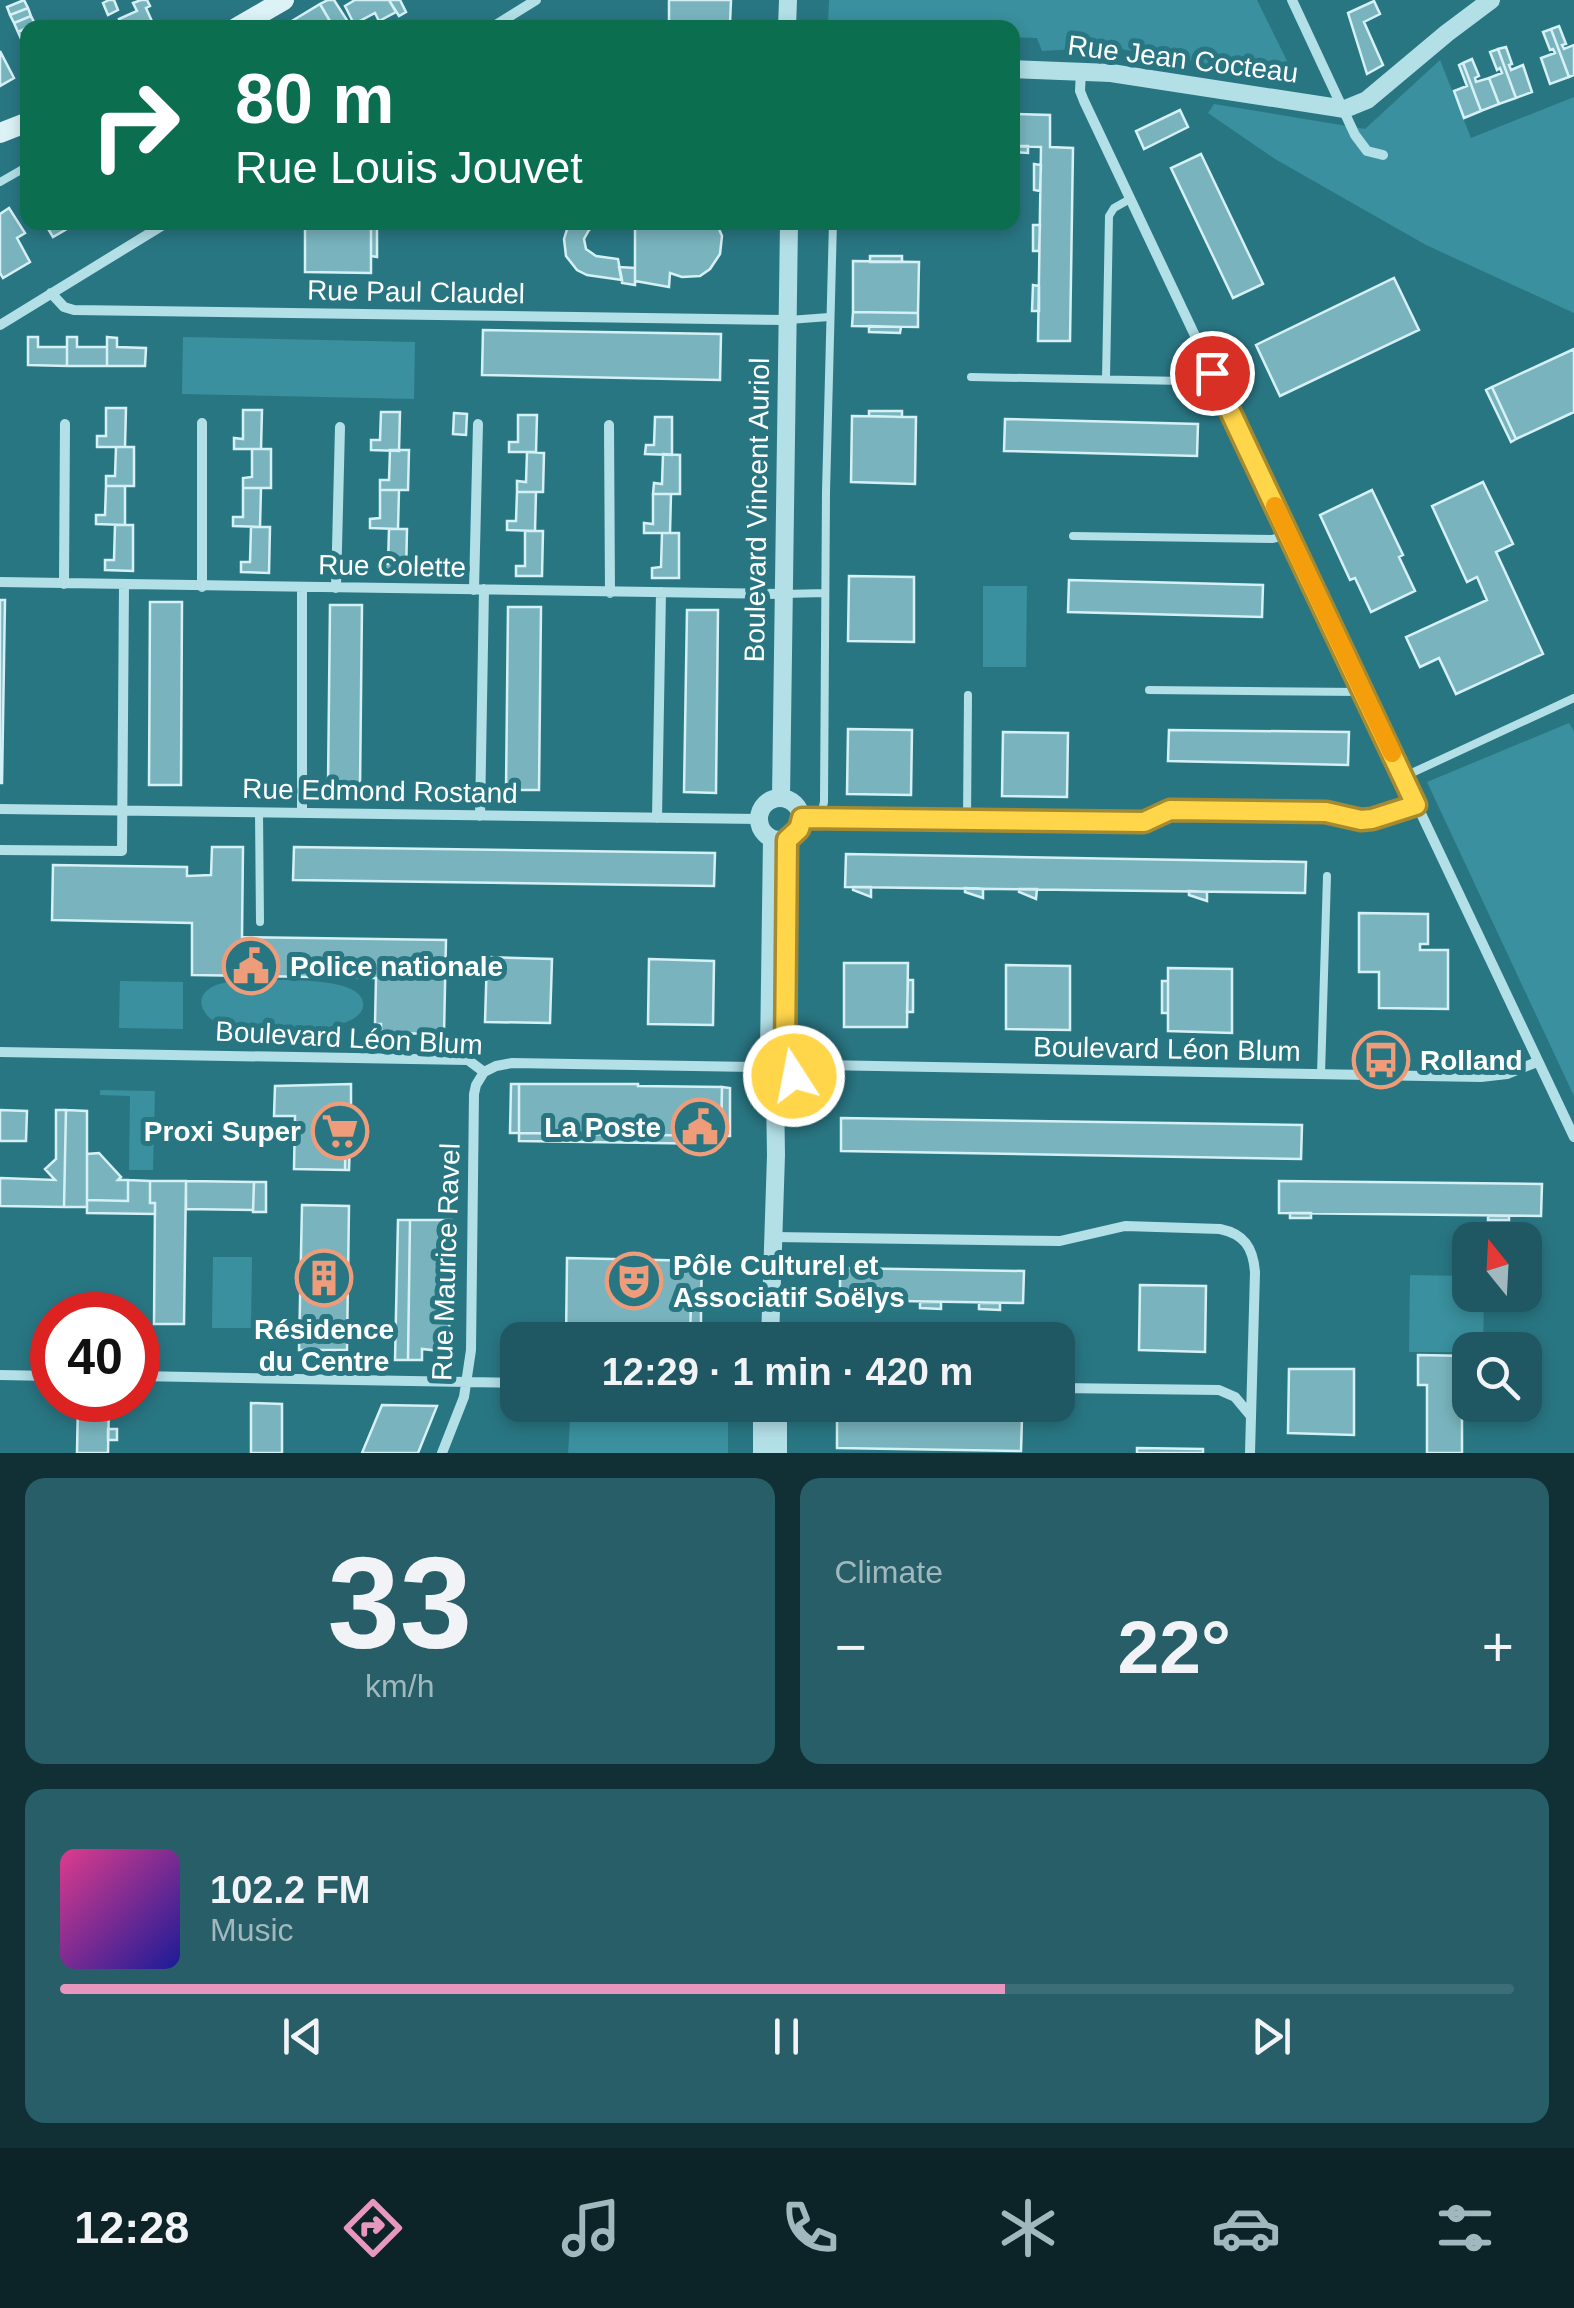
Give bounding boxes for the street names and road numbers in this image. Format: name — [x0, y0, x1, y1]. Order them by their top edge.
street label: Rue Jean Cocteau — [1066, 29, 1300, 89]
street label: Rue Paul Claudel — [307, 275, 525, 309]
street label: Boulevard Vincent Auriol — [739, 357, 775, 663]
street label: Rue Colette — [318, 549, 466, 583]
street label: Rue Edmond Rostand — [242, 773, 518, 809]
street label: Boulevard Léon Blum — [215, 1016, 483, 1060]
street label: Boulevard Léon Blum — [1033, 1031, 1301, 1067]
street label: Rue Maurice Ravel — [426, 1142, 466, 1382]

